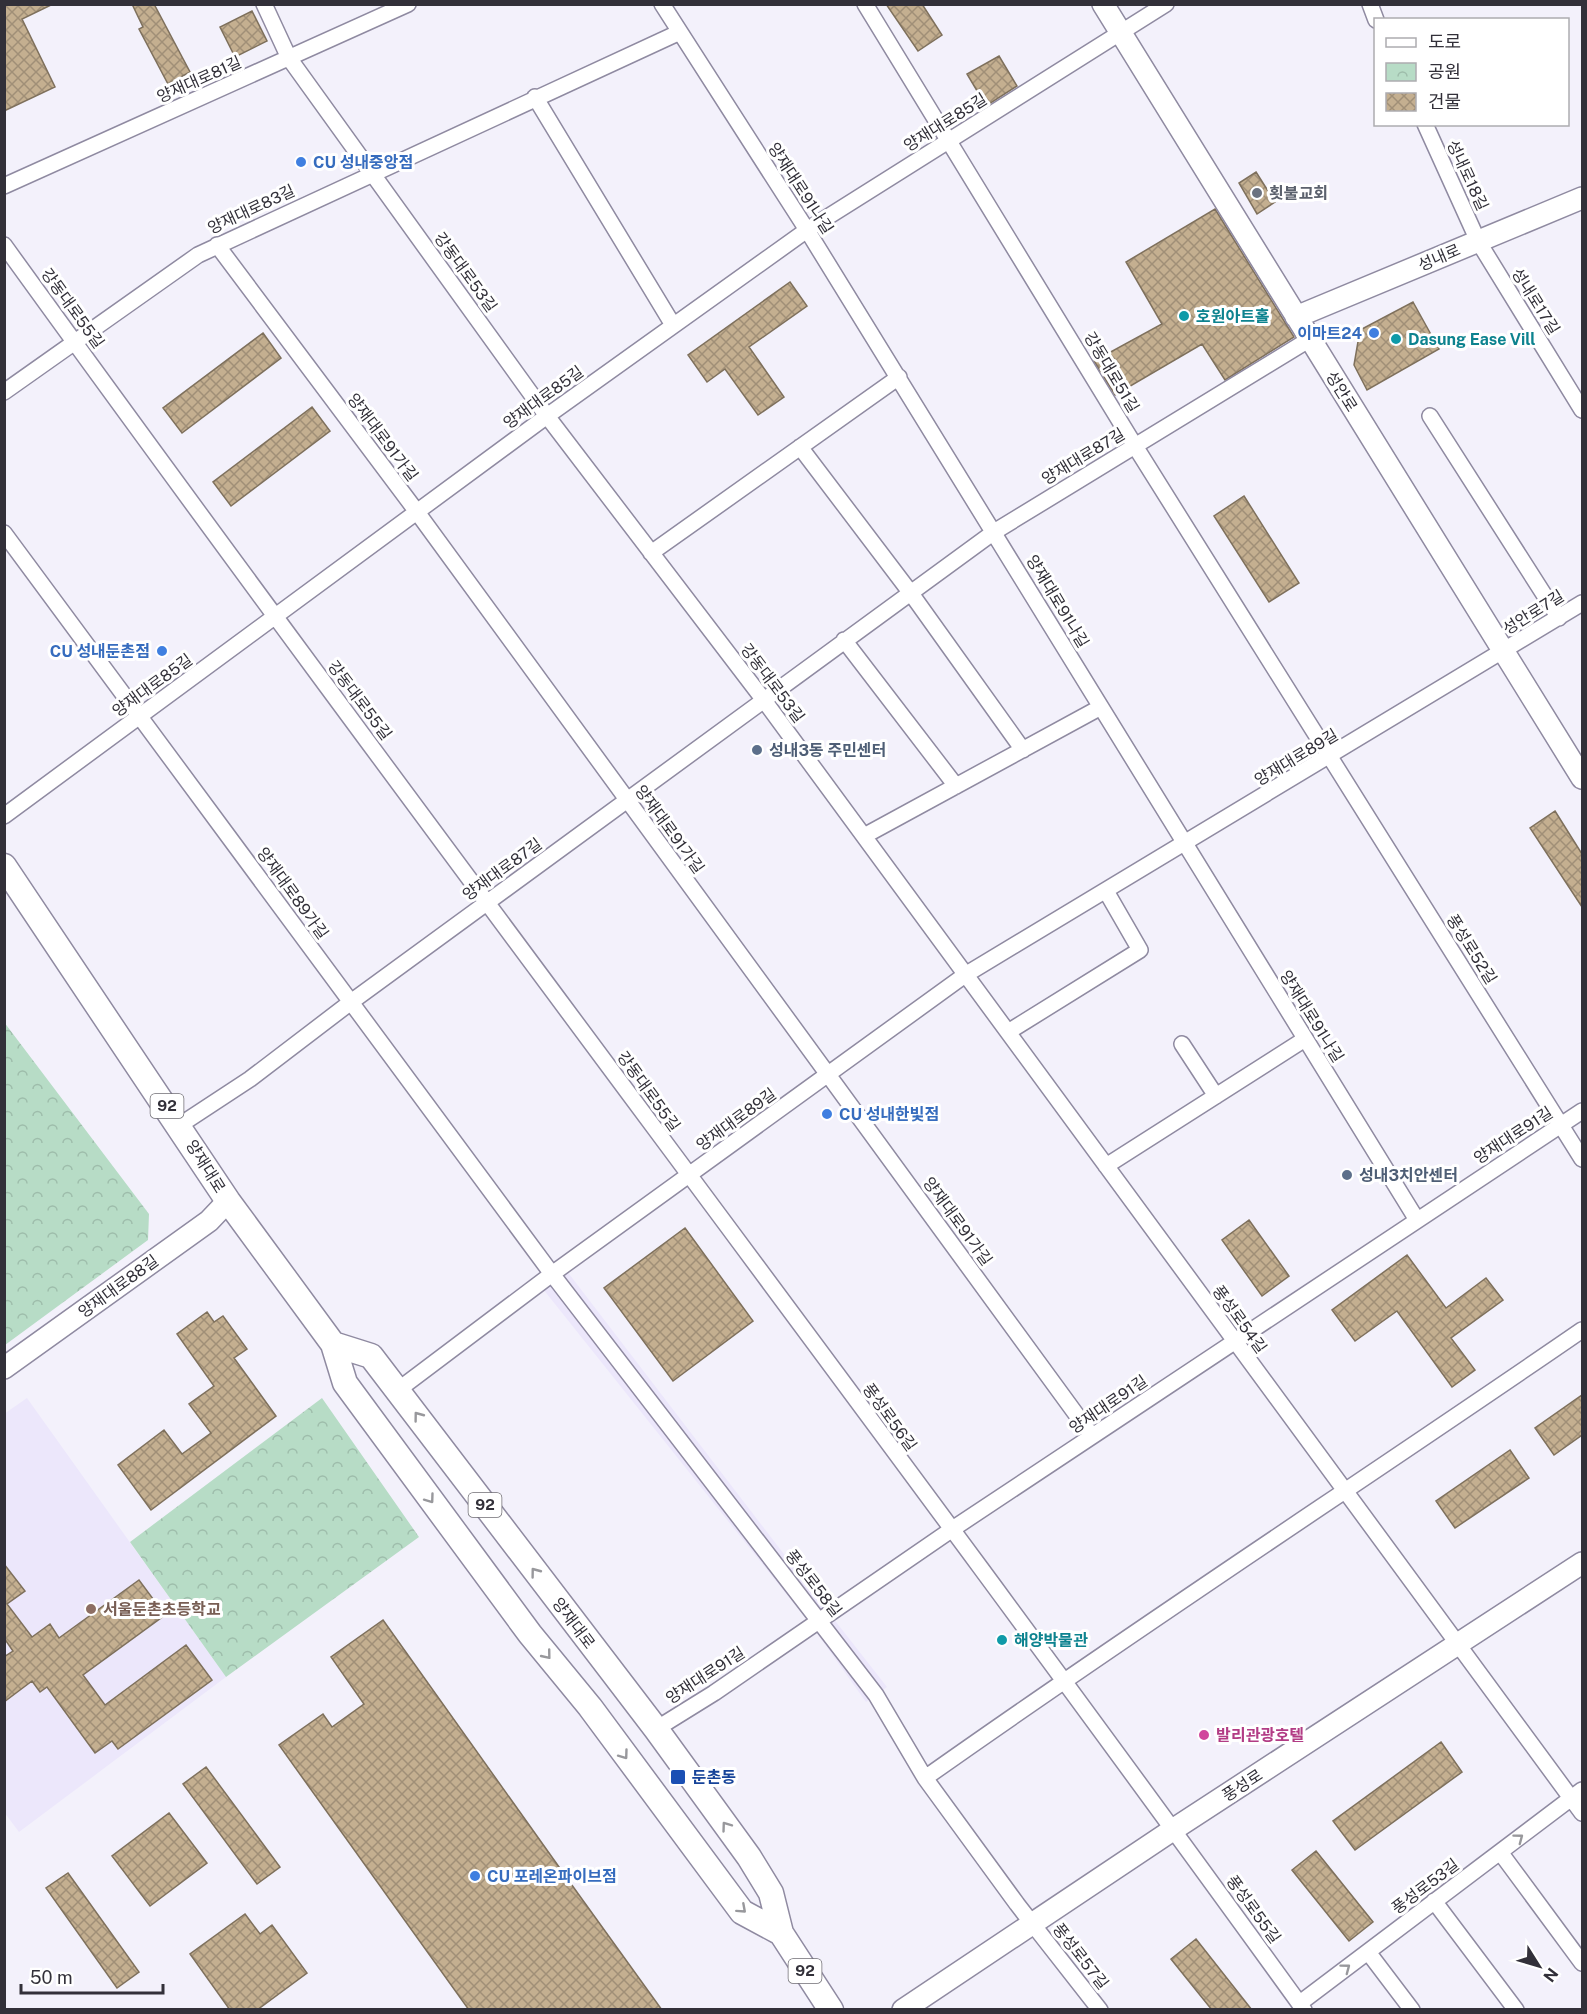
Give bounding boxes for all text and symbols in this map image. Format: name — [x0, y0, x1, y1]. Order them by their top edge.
legend — [1374, 18, 1569, 126]
text: 도로 — [1428, 31, 1461, 52]
street label: 양재대로81길 — [154, 52, 244, 107]
text: 공원 — [1428, 61, 1461, 82]
street label: 양재대로85길 — [900, 89, 990, 155]
text: 건물 — [1428, 91, 1461, 112]
street label: 성내로18길 — [1443, 137, 1492, 214]
street label: 양재대로91나길 — [764, 139, 837, 237]
place label: CU 성내중앙점 — [313, 153, 413, 172]
marker: CU 성내중앙점 — [294, 155, 308, 169]
street label: 양재대로83길 — [205, 181, 298, 238]
place label: 횟불교회 — [1269, 184, 1328, 203]
marker: 횟불교회 — [1250, 186, 1264, 200]
street label: 강동대로53길 — [430, 229, 501, 316]
street label: 성내로 — [1415, 240, 1463, 275]
street label: 성내로17길 — [1508, 264, 1564, 338]
street label: 강동대로55길 — [37, 265, 108, 352]
place label: 호원아트홀 — [1196, 307, 1270, 326]
marker: 호원아트홀 — [1177, 309, 1191, 323]
place label: 이마트24 — [1297, 324, 1362, 343]
marker: 이마트24 — [1367, 326, 1381, 340]
street label: 강동대로51길 — [1080, 329, 1143, 416]
place label: Dasung Ease Vill — [1408, 330, 1536, 349]
marker: Dasung Ease Vill — [1389, 332, 1403, 346]
street label: 양재대로85길 — [500, 362, 587, 433]
street label: 성안로 — [1322, 368, 1361, 415]
street label: 양재대로91가길 — [343, 390, 422, 485]
street label: 양재대로87길 — [1038, 424, 1128, 489]
street label: 양재대로91나길 — [1022, 551, 1093, 651]
street label: 성안로7길 — [1499, 586, 1567, 639]
street label: 강동대로53길 — [737, 640, 808, 727]
place label: CU 성내둔촌점 — [50, 642, 150, 661]
marker: CU 성내둔촌점 — [155, 644, 169, 658]
street label: 양재대로85길 — [109, 650, 196, 721]
street label: 강동대로55길 — [324, 657, 396, 744]
street label: 양재대로89길 — [1251, 725, 1341, 790]
place label: 성내3동 주민센터 — [769, 741, 886, 760]
marker: 성내3동 주민센터 — [750, 743, 764, 757]
street label: 양재대로91가길 — [631, 781, 708, 877]
street label: 양재대로87길 — [459, 834, 546, 905]
street label: 양재대로89가길 — [253, 844, 332, 943]
street label: 풍성로52길 — [1443, 911, 1500, 988]
street label: 양재대로91나길 — [1276, 967, 1347, 1066]
street label: 강동대로55길 — [613, 1048, 684, 1135]
street label: 양재대로89길 — [693, 1084, 780, 1155]
road number: 92 — [150, 1094, 184, 1118]
street label: 양재대로91길 — [1470, 1103, 1556, 1168]
place label: CU 성내한빛점 — [839, 1105, 939, 1124]
marker: CU 성내한빛점 — [820, 1107, 834, 1121]
street label: 양재대로 — [182, 1136, 229, 1196]
place label: 성내3치안센터 — [1359, 1166, 1458, 1185]
marker: 성내3치안센터 — [1340, 1168, 1354, 1182]
street label: 양재대로91가길 — [919, 1173, 996, 1269]
street label: 양재대로88길 — [75, 1251, 162, 1322]
street label: 풍성로54길 — [1209, 1282, 1271, 1357]
street label: 양재대로91길 — [1066, 1371, 1151, 1437]
street label: 풍성로56길 — [859, 1380, 921, 1455]
one-way arrow — [414, 1412, 425, 1423]
one-way arrow — [423, 1492, 434, 1503]
road number: 92 — [468, 1493, 502, 1517]
street label: 풍성로58길 — [782, 1546, 846, 1620]
one-way arrow — [532, 1568, 543, 1579]
street label: 양재대로 — [548, 1594, 599, 1653]
place label: 서울둔촌초등학교 — [103, 1600, 221, 1619]
marker: 서울둔촌초등학교 — [84, 1602, 98, 1616]
place label: 해양박물관 — [1014, 1631, 1088, 1650]
marker: 해양박물관 — [995, 1633, 1009, 1647]
street label: 양재대로91길 — [662, 1643, 748, 1708]
one-way arrow — [540, 1648, 551, 1659]
place label: 발리관광호텔 — [1216, 1726, 1304, 1745]
marker: 발리관광호텔 — [1197, 1728, 1211, 1742]
one-way arrow — [617, 1749, 628, 1760]
street label: 풍성로 — [1219, 1765, 1266, 1805]
marker: 둔촌동 — [669, 1768, 687, 1786]
place label: 둔촌동 — [692, 1768, 736, 1787]
one-way arrow — [722, 1822, 733, 1833]
one-way arrow — [1512, 1834, 1523, 1845]
street label: 풍성로53길 — [1388, 1855, 1463, 1918]
place label: CU 포레온파이브점 — [487, 1867, 617, 1886]
marker: CU 포레온파이브점 — [468, 1869, 482, 1883]
street label: 풍성로55길 — [1223, 1872, 1285, 1947]
one-way arrow — [736, 1902, 746, 1913]
street label: 풍성로57길 — [1049, 1919, 1112, 1993]
north arrow — [1509, 1936, 1569, 1996]
scale bar — [21, 1957, 164, 1995]
road number: 92 — [788, 1959, 822, 1983]
one-way arrow — [1340, 1964, 1351, 1975]
text: N — [1539, 1964, 1562, 1985]
text: 50 m — [30, 1967, 73, 1988]

